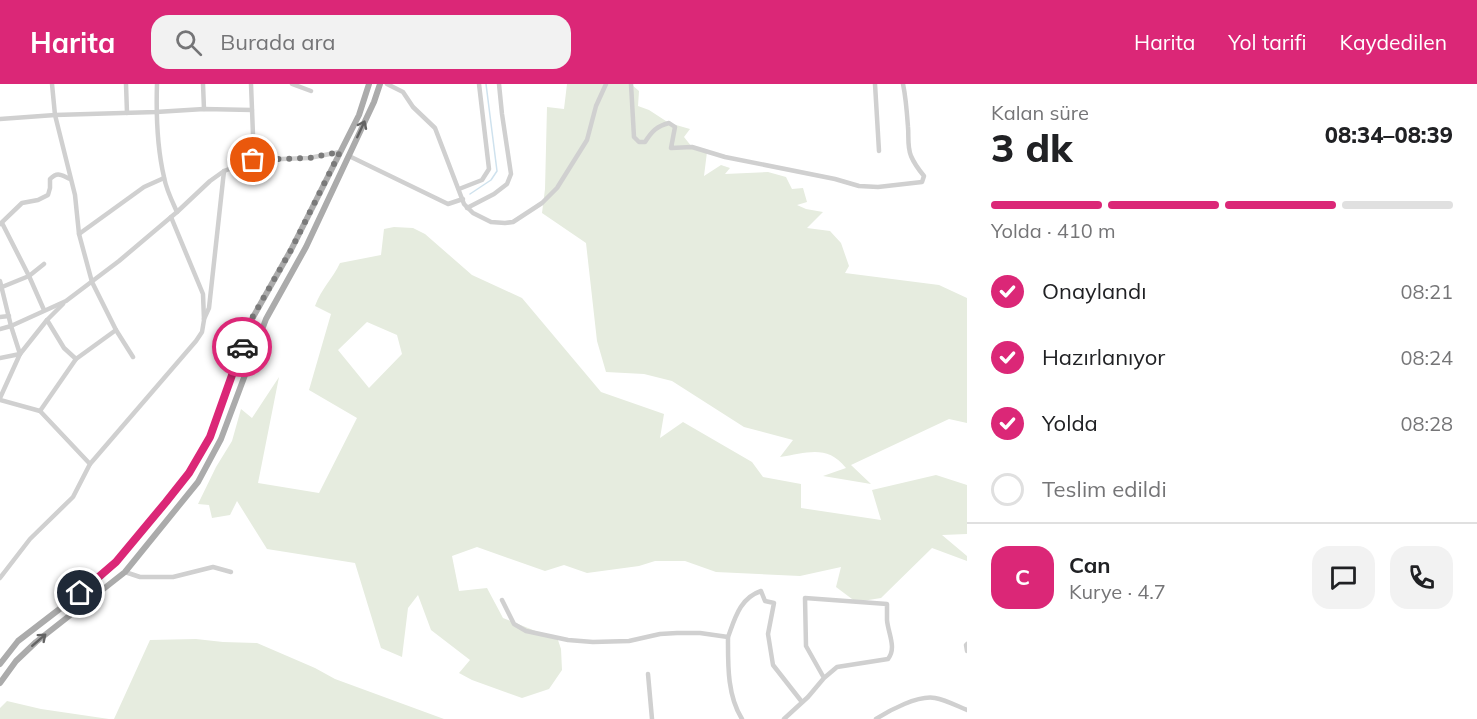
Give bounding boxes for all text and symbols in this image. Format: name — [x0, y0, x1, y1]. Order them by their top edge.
search box — [151, 15, 571, 69]
text: Harita — [30, 25, 115, 60]
icon: search — [172, 26, 205, 59]
text: Burada ara — [220, 28, 335, 56]
text: Harita — [1134, 29, 1195, 55]
text: Yol tarifi — [1228, 29, 1307, 55]
text: Kaydedilen — [1340, 29, 1447, 55]
text: Kalan süre — [991, 100, 1089, 125]
one-way arrow — [356, 121, 368, 139]
text: 08:34–08:39 — [1325, 121, 1453, 149]
text: 3 dk — [991, 123, 1072, 172]
pin — [227, 134, 278, 185]
icon: bag — [236, 143, 269, 176]
text: Yolda · 410 m — [991, 218, 1116, 243]
icon: check — [991, 275, 1024, 308]
text: Onaylandı — [1042, 277, 1146, 305]
text: 08:21 — [1400, 279, 1453, 304]
courier — [212, 317, 272, 377]
icon: car — [226, 331, 259, 364]
icon: check — [991, 341, 1024, 374]
text: Hazırlanıyor — [1042, 343, 1165, 371]
text: 08:24 — [1400, 345, 1453, 370]
icon: check — [991, 407, 1024, 440]
text: Yolda — [1042, 409, 1098, 437]
text: 08:28 — [1400, 411, 1453, 436]
text: Teslim edildi — [1042, 475, 1167, 503]
button: chat — [1312, 546, 1375, 609]
button: phone — [1390, 546, 1453, 609]
text: Can — [1069, 551, 1111, 579]
text: C — [1015, 563, 1030, 591]
pin — [54, 567, 105, 618]
icon: home — [63, 576, 96, 609]
text: Kurye · 4.7 — [1069, 579, 1166, 604]
one-way arrow — [31, 633, 46, 647]

